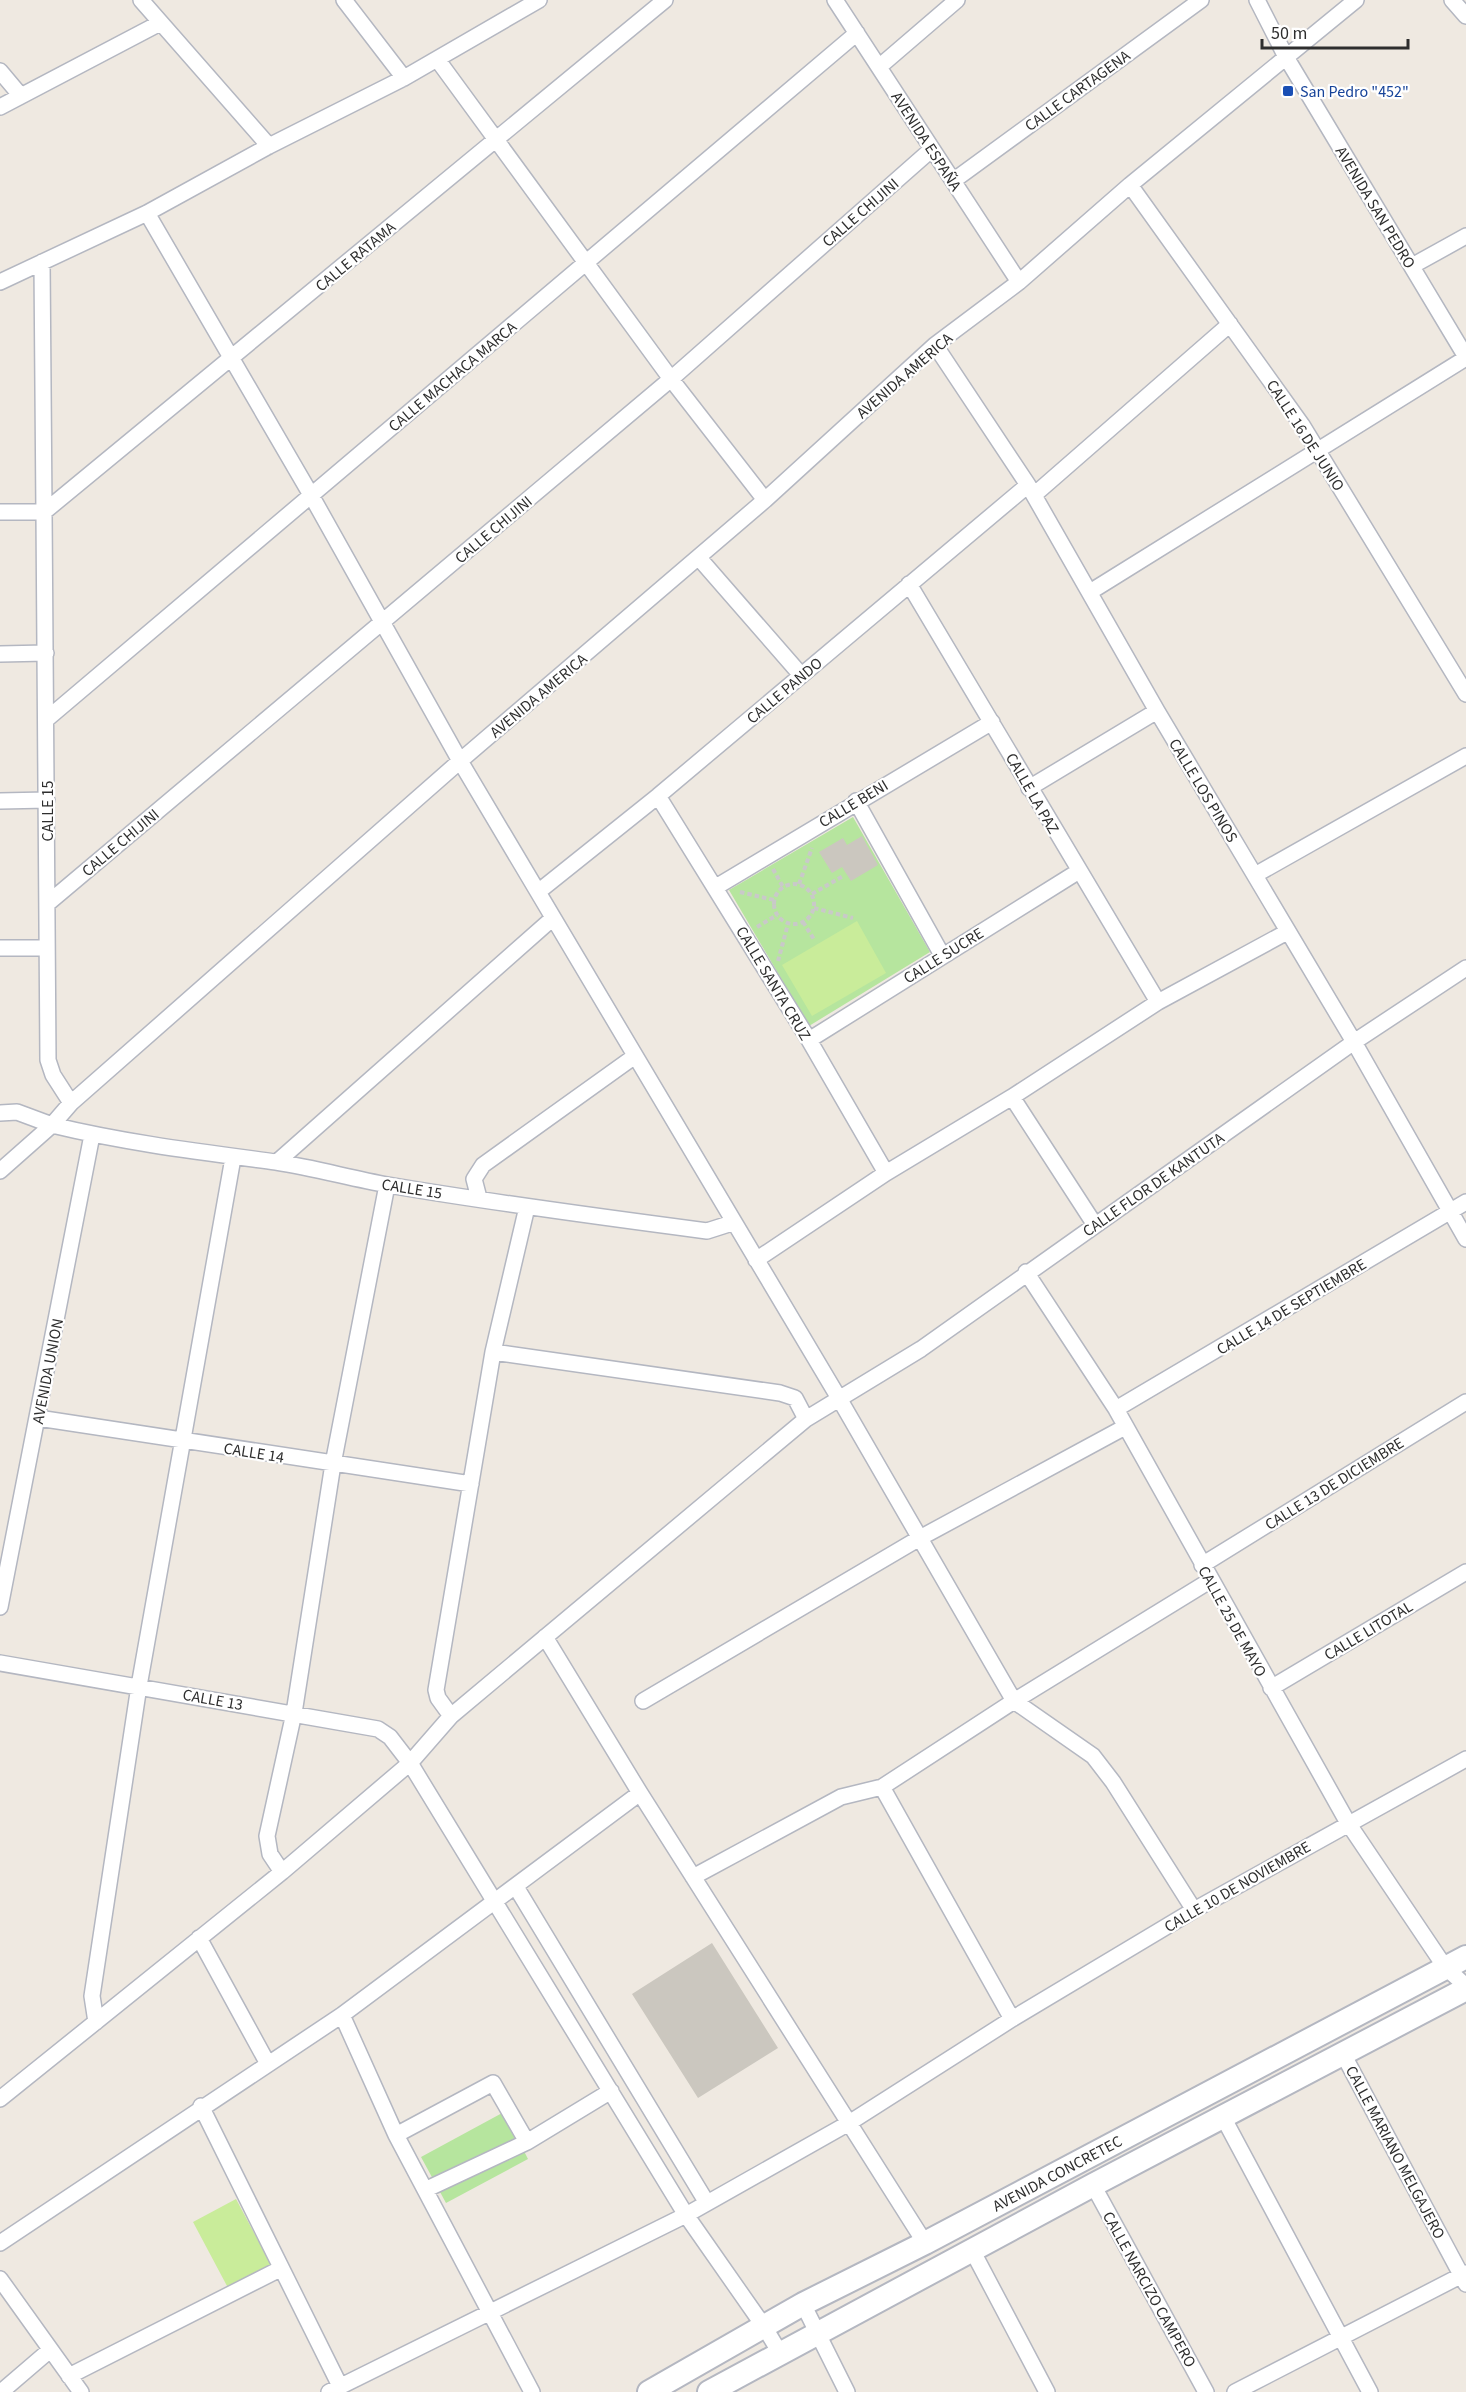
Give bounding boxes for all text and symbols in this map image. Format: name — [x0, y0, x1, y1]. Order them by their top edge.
scale bar — [1262, 12, 1408, 50]
text: 50 m — [1271, 21, 1307, 46]
street label: CALLE CARTAGENA — [1020, 45, 1135, 137]
place label: San Pedro "452" — [1300, 81, 1409, 103]
marker: San Pedro "452" — [1281, 84, 1295, 98]
street label: AVENIDA ESPAÑA — [886, 88, 967, 196]
street label: AVENIDA SAN PEDRO — [1330, 142, 1420, 273]
street label: CALLE CHIJINI — [818, 173, 904, 252]
street label: CALLE RATAMA — [311, 216, 401, 297]
street label: CALLE MACHACA MARCA — [384, 316, 522, 437]
street label: AVENIDA AMERICA — [852, 328, 958, 424]
street label: CALLE 16 DE JUNIO — [1261, 376, 1349, 496]
street label: CALLE CHIJINI — [450, 491, 537, 569]
street label: AVENIDA AMERICA — [485, 648, 592, 743]
street label: CALLE PANDO — [742, 653, 827, 729]
street label: CALLE LOS PINOS — [1163, 734, 1243, 847]
street label: CALLE LA PAZ — [1000, 749, 1064, 838]
street label: CALLE BENI — [815, 774, 892, 833]
street label: CALLE 15 — [37, 781, 59, 841]
street label: CALLE CHIJINI — [77, 804, 164, 882]
street label: CALLE SANTA CRUZ — [730, 922, 816, 1045]
street label: CALLE SUCRE — [899, 923, 988, 989]
street label: CALLE FLOR DE KANTUTA — [1078, 1127, 1229, 1242]
street label: CALLE 15 — [380, 1173, 444, 1205]
street label: CALLE 14 DE SEPTIEMBRE — [1213, 1253, 1370, 1360]
street label: AVENIDA UNION — [27, 1317, 69, 1426]
street label: CALLE 13 DE DICIEMBRE — [1261, 1432, 1408, 1536]
street label: CALLE 14 — [222, 1437, 286, 1469]
street label: CALLE 25 DE MAYO — [1193, 1562, 1272, 1681]
street label: CALLE LITOTAL — [1320, 1596, 1417, 1666]
street label: CALLE 13 — [181, 1684, 245, 1716]
street label: CALLE 10 DE NOVIEMBRE — [1160, 1836, 1315, 1938]
street label: CALLE MARIANO MELGAJERO — [1340, 2062, 1450, 2243]
street label: AVENIDA CONCRETEC — [989, 2130, 1126, 2217]
street label: CALLE NARCIZO CAMPERO — [1097, 2207, 1201, 2371]

